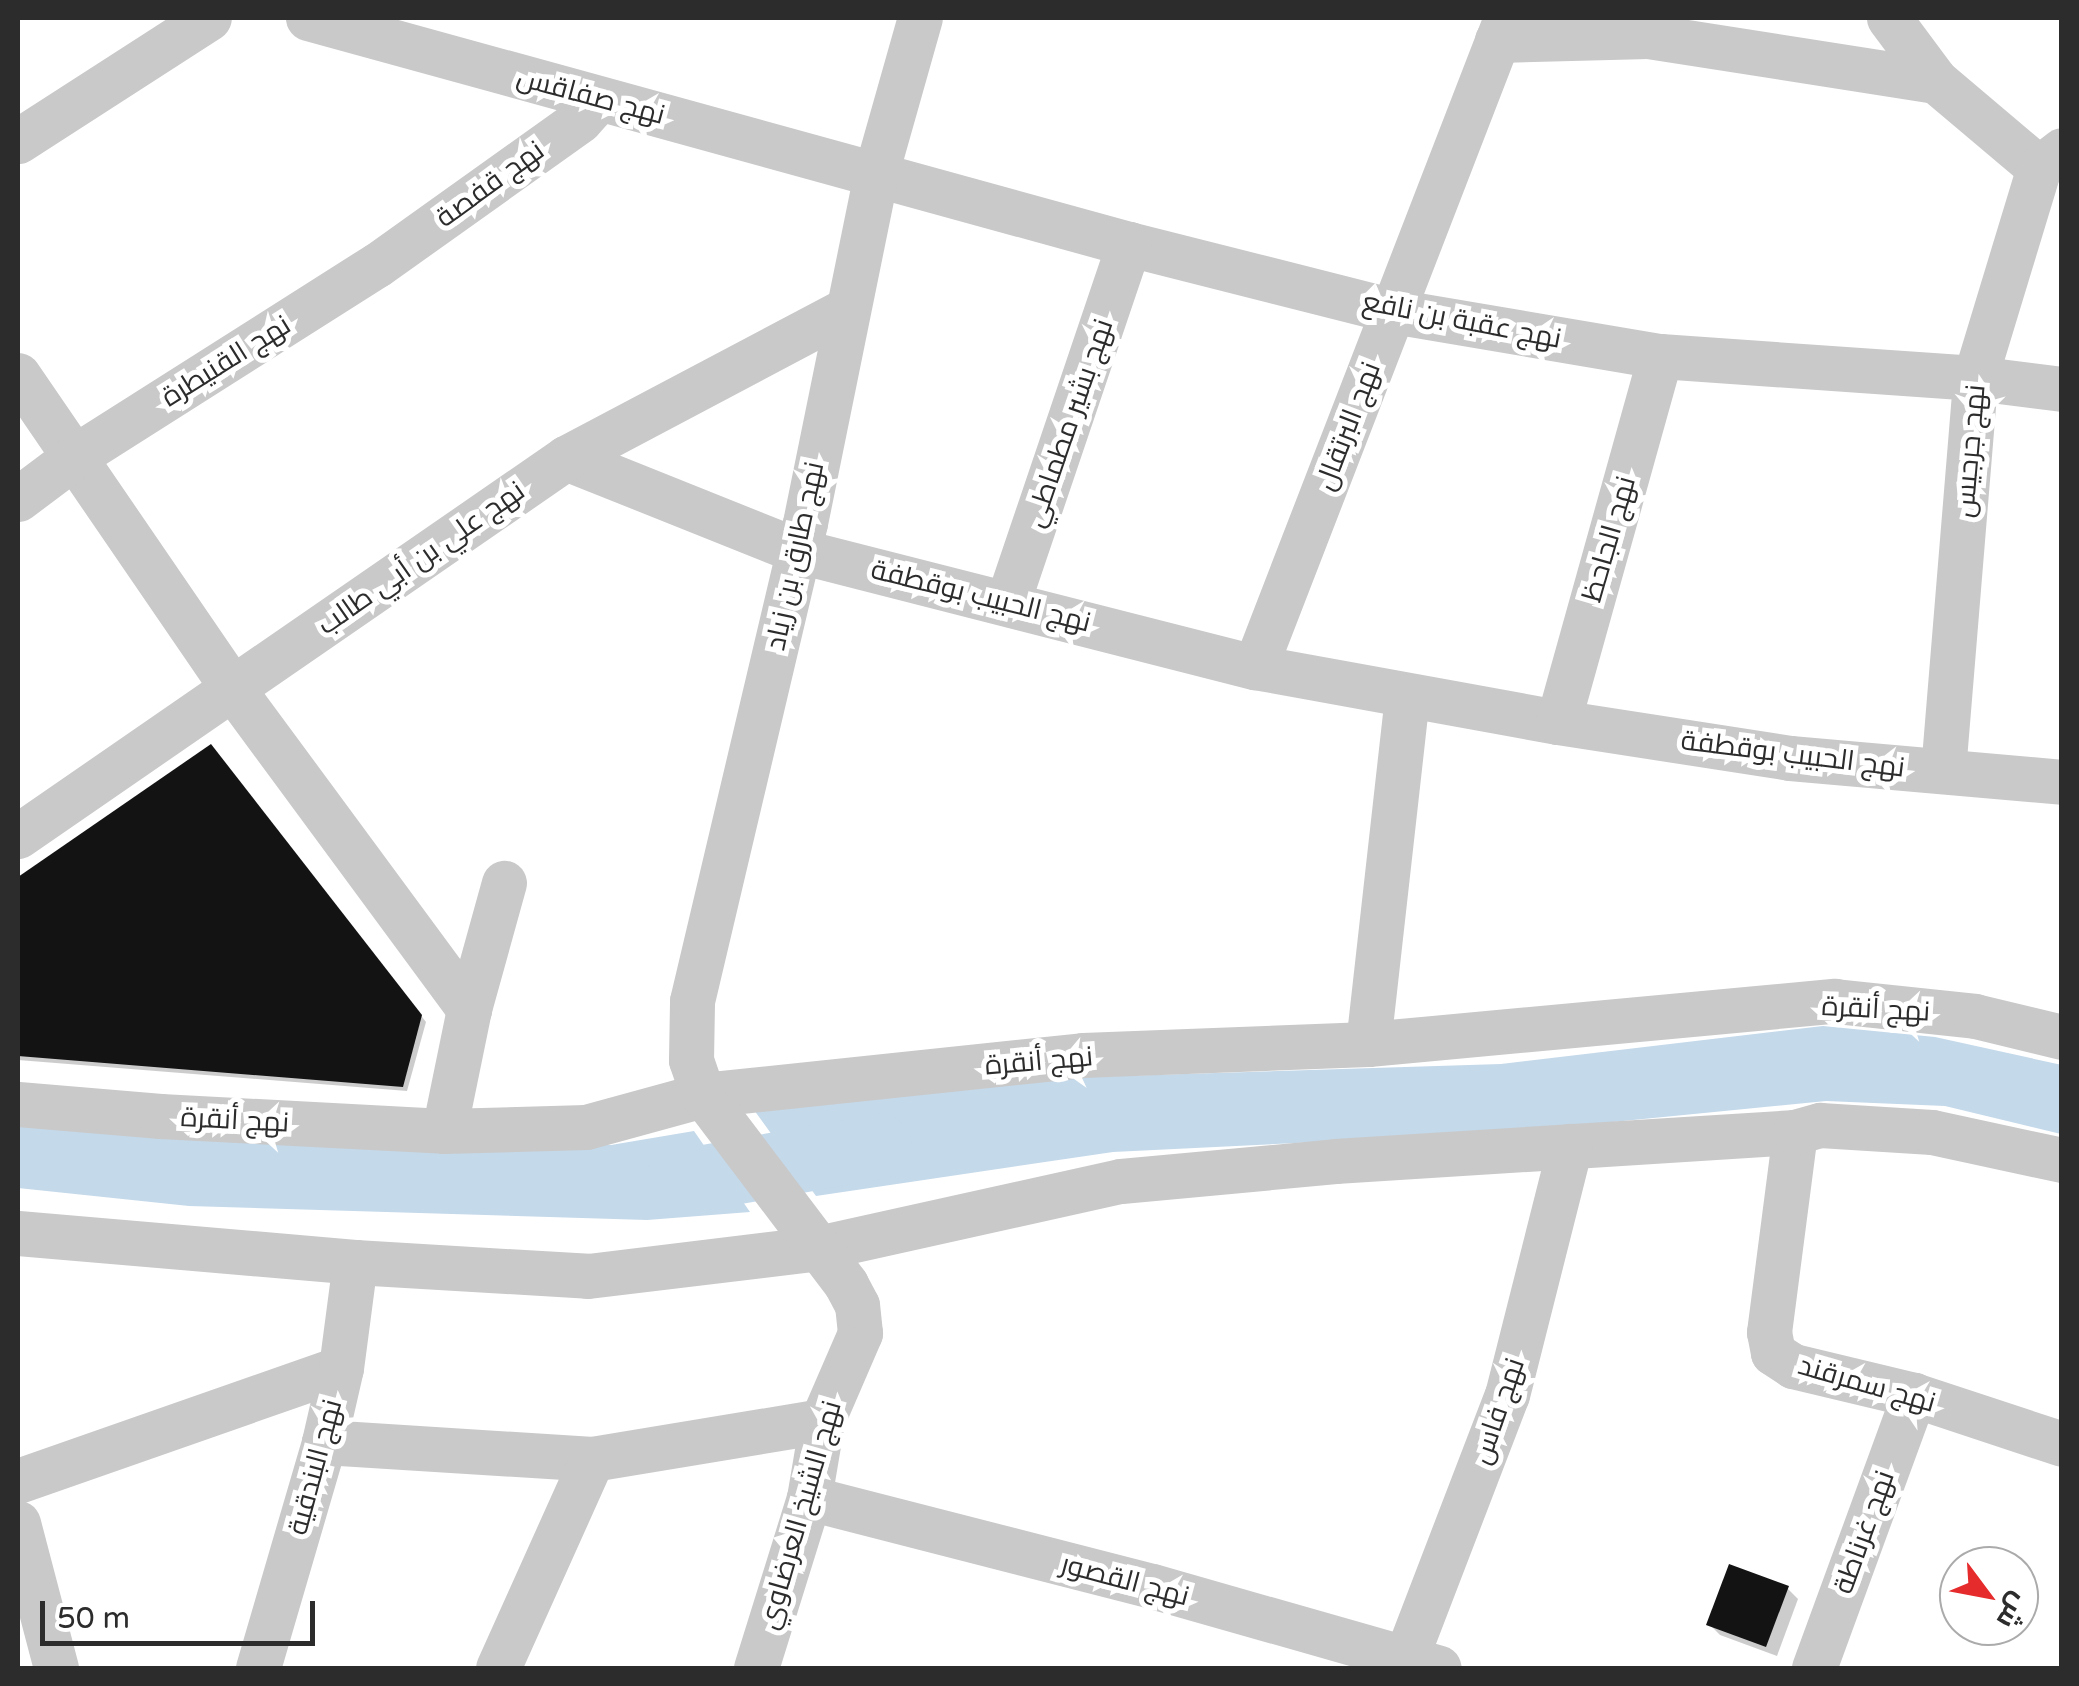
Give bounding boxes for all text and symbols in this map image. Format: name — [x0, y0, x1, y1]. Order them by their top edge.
street label: نهج صفاقس — [513, 60, 669, 132]
street label: نهج قفصة — [429, 133, 551, 235]
street label: نهج عقبة بن نافع — [1360, 284, 1564, 356]
street label: نهج القنيطرة — [155, 308, 297, 414]
street label: نهج بشير مطماطي — [1018, 314, 1120, 532]
street label: نهج البرتقال — [1308, 357, 1388, 495]
street label: نهج جرجيس — [1947, 383, 1993, 519]
street label: نهج طارق بن زياد — [759, 459, 831, 653]
street label: نهج الجاحظ — [1575, 472, 1643, 606]
street label: نهج علي بن أبي طالب — [311, 474, 531, 642]
street label: نهج الحبيب بوقطفة — [868, 552, 1094, 640]
street label: نهج الحبيب بوقطفة — [1679, 724, 1907, 784]
street label: نهج أنقرة — [1821, 989, 1931, 1029]
street label: نهج أنقرة — [984, 1040, 1094, 1082]
street label: نهج أنقرة — [180, 1100, 290, 1140]
street label: نهج سمرقند — [1794, 1348, 1940, 1420]
street label: نهج فاس — [1464, 1354, 1532, 1468]
street label: نهج البندقية — [281, 1396, 349, 1538]
street label: نهج الشيخ العرضاوي — [751, 1397, 849, 1633]
street label: نهج غرناطة — [1826, 1466, 1902, 1598]
north arrow — [1939, 1546, 2039, 1646]
street label: نهج القصور — [1057, 1547, 1193, 1613]
scale bar — [45, 1581, 320, 1643]
text: ش — [1989, 1587, 2037, 1635]
text: 50 m — [57, 1600, 130, 1637]

